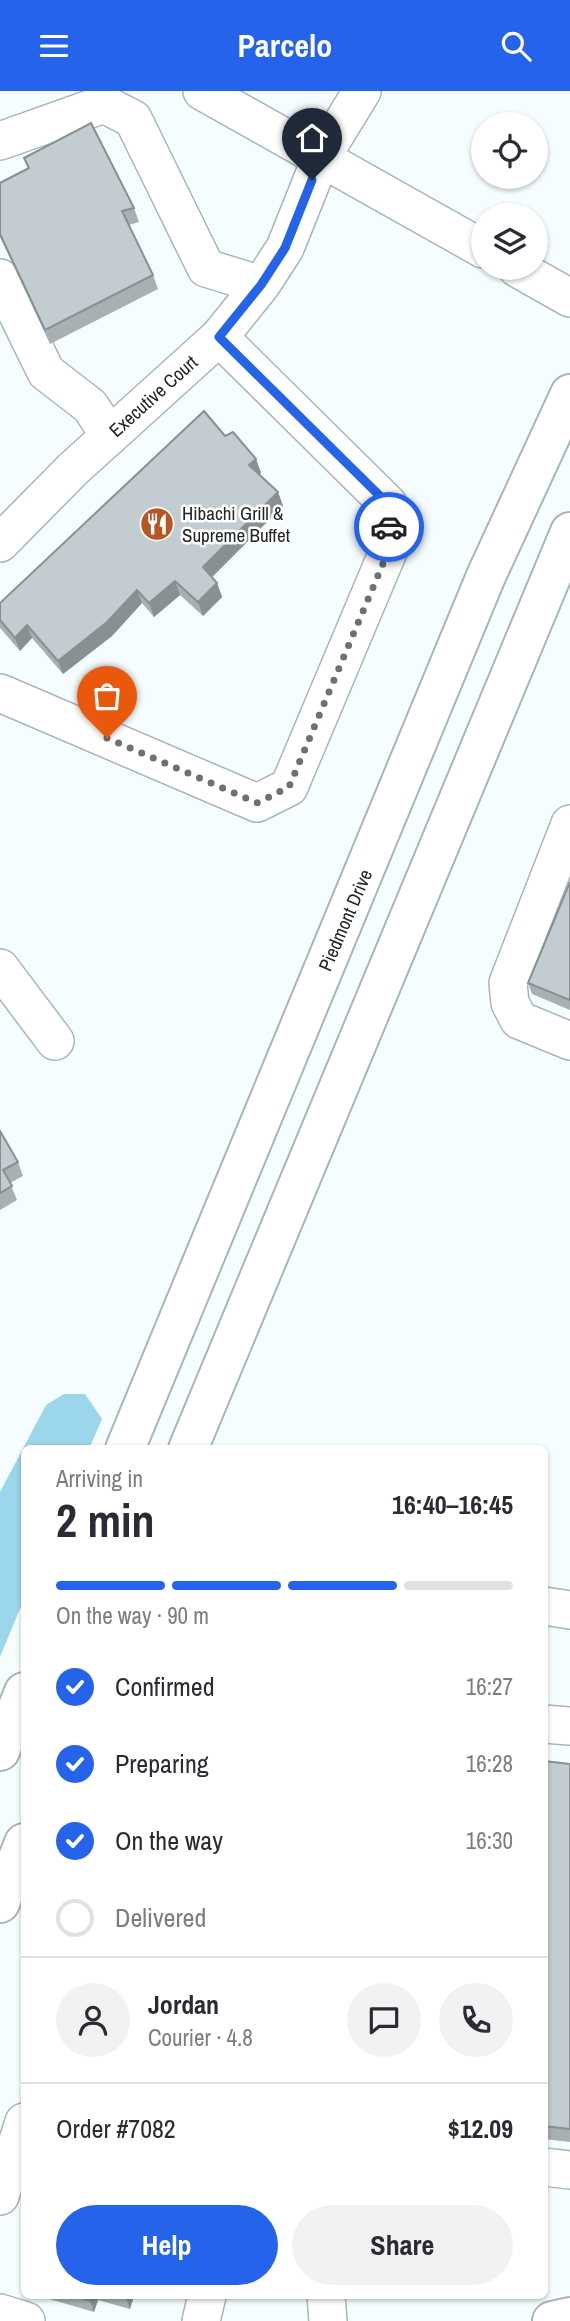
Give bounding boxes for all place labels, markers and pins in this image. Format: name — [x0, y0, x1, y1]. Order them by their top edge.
pin — [282, 108, 342, 180]
place label: Hibachi Grill & Supreme Buffet — [182, 500, 291, 548]
restaurant icon: Hibachi Grill & Supreme Buffet — [138, 505, 176, 543]
pin — [77, 666, 137, 738]

